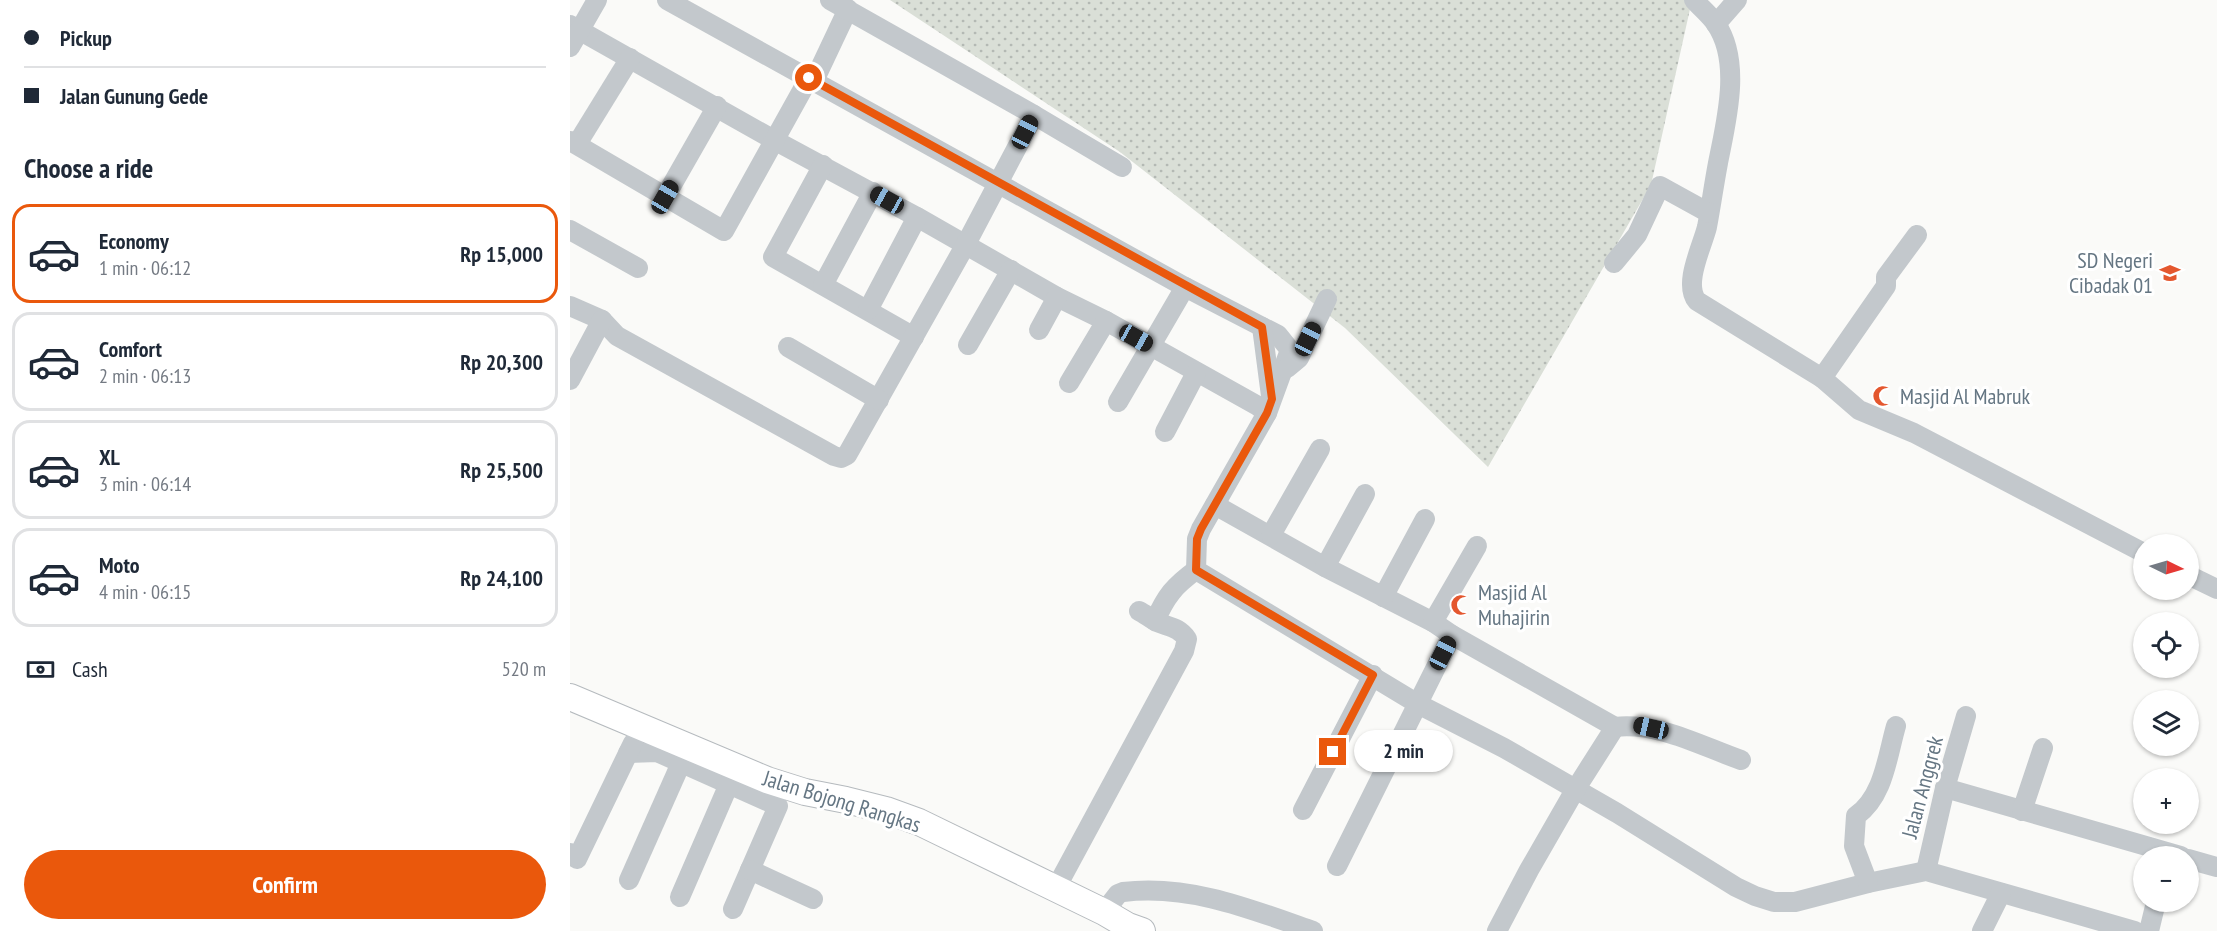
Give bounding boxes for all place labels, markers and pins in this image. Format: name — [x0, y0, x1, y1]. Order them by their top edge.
place label: SD Negeri Cibadak 01 — [2069, 246, 2153, 299]
school or university icon: SD Negeri Cibadak 01 — [2158, 261, 2182, 285]
place label: Masjid Al Mabruk — [1900, 382, 2030, 410]
mosque icon: Masjid Al Mabruk — [1871, 384, 1895, 408]
place label: Masjid Al Muhajirin — [1478, 578, 1550, 631]
mosque icon: Masjid Al Muhajirin — [1449, 593, 1473, 617]

